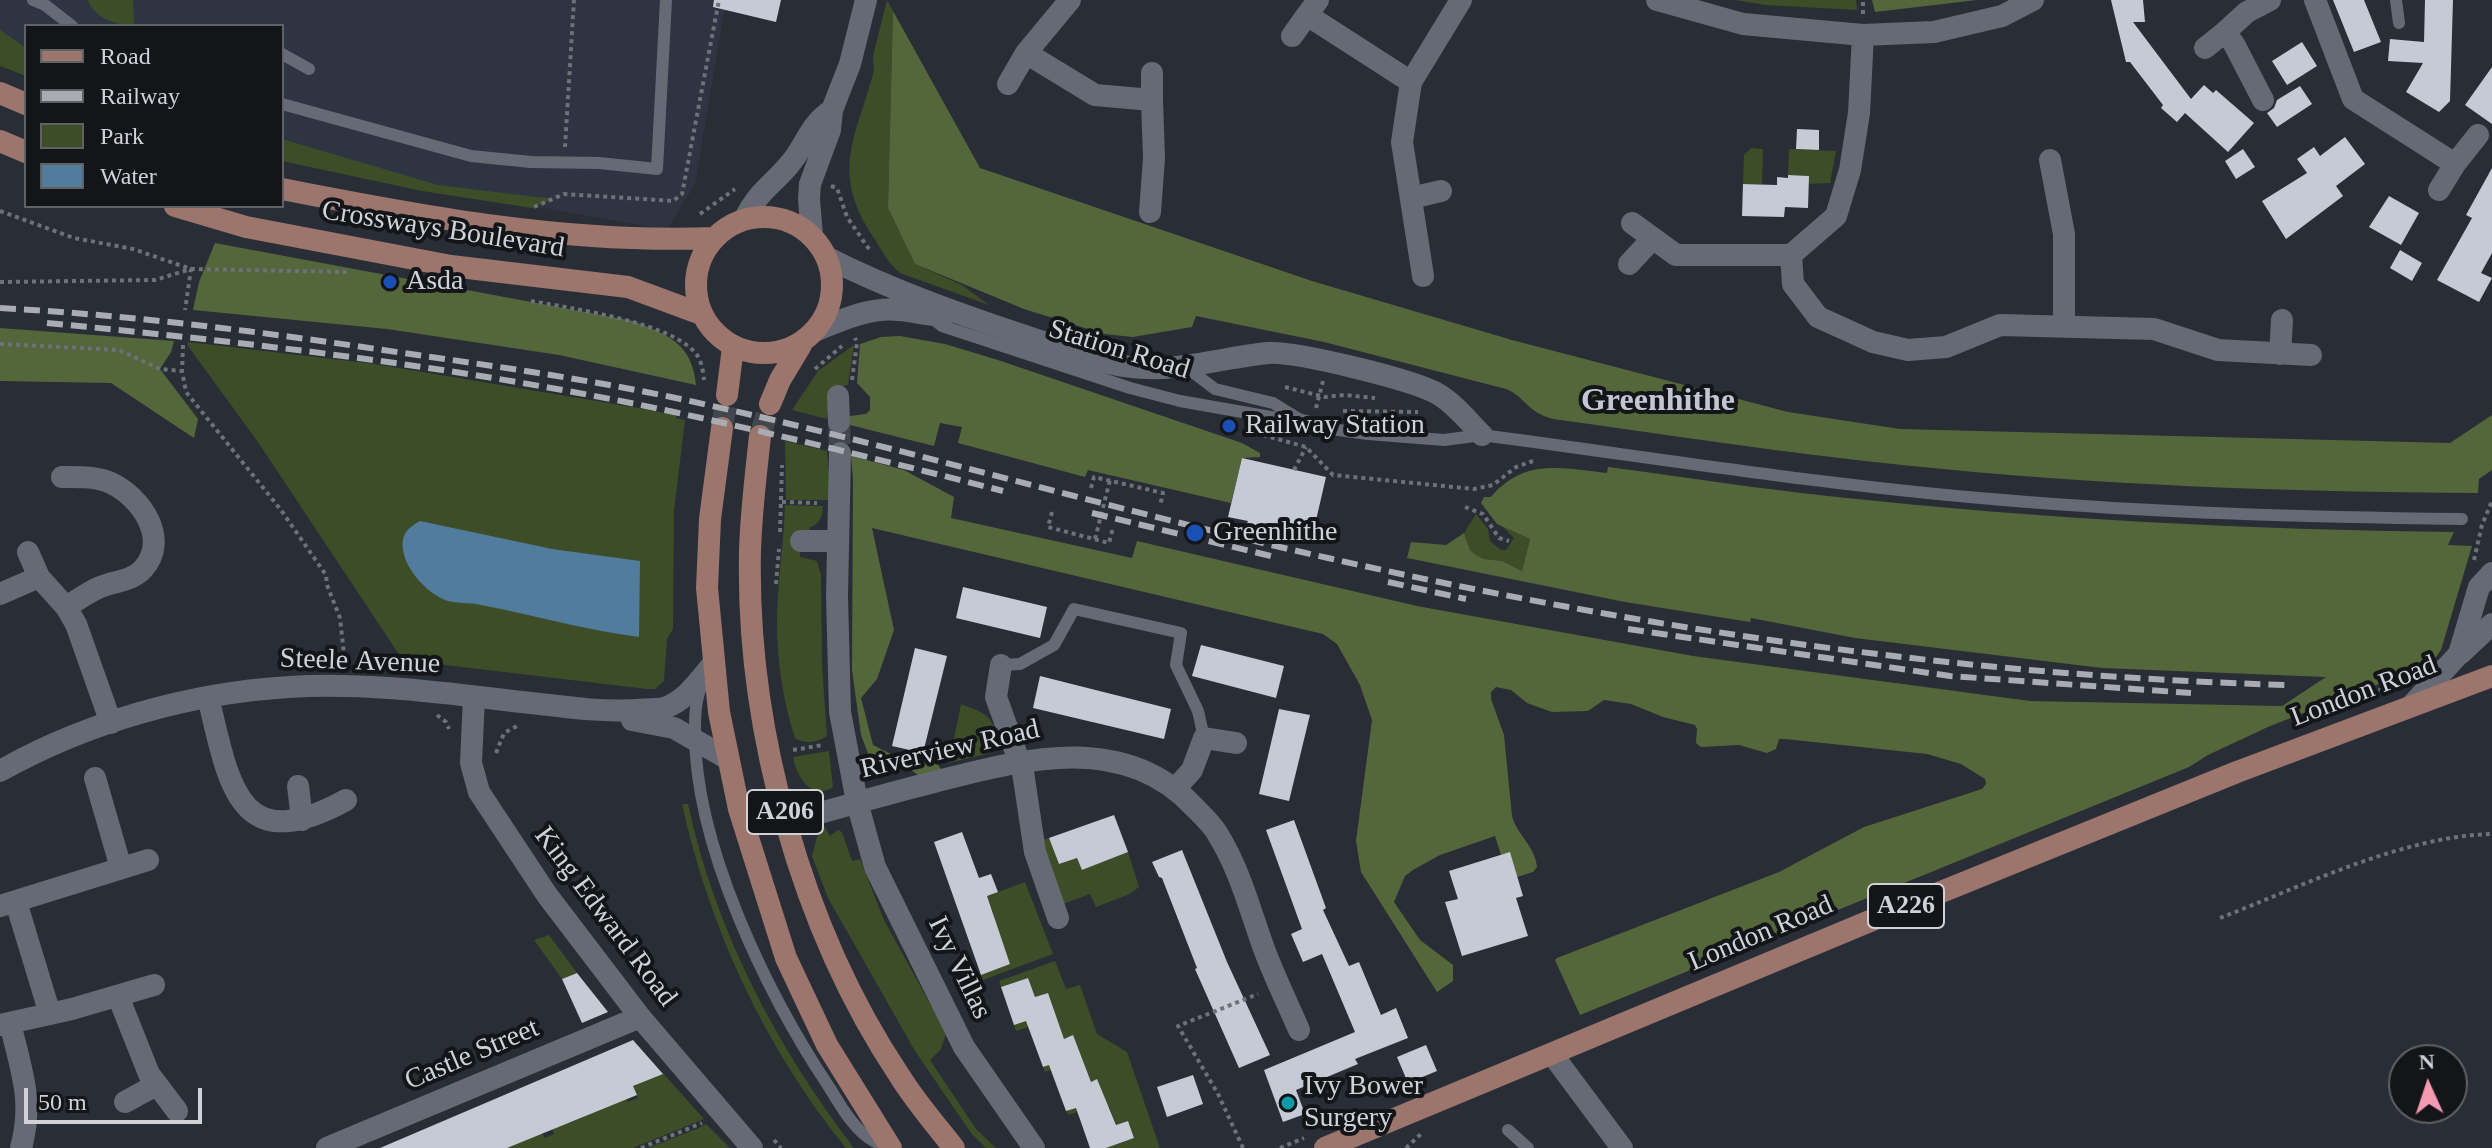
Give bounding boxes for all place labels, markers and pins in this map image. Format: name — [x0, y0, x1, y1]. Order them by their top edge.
place label: Asda — [406, 265, 464, 299]
marker: Asda — [381, 273, 399, 291]
place label: Railway Station — [1245, 409, 1425, 443]
marker: Railway Station — [1220, 417, 1238, 435]
place label: Greenhithe — [1213, 516, 1337, 550]
marker: Greenhithe — [1184, 522, 1206, 544]
place label: Ivy Bower Surgery — [1304, 1070, 1423, 1136]
marker: Ivy Bower Surgery — [1279, 1094, 1297, 1112]

